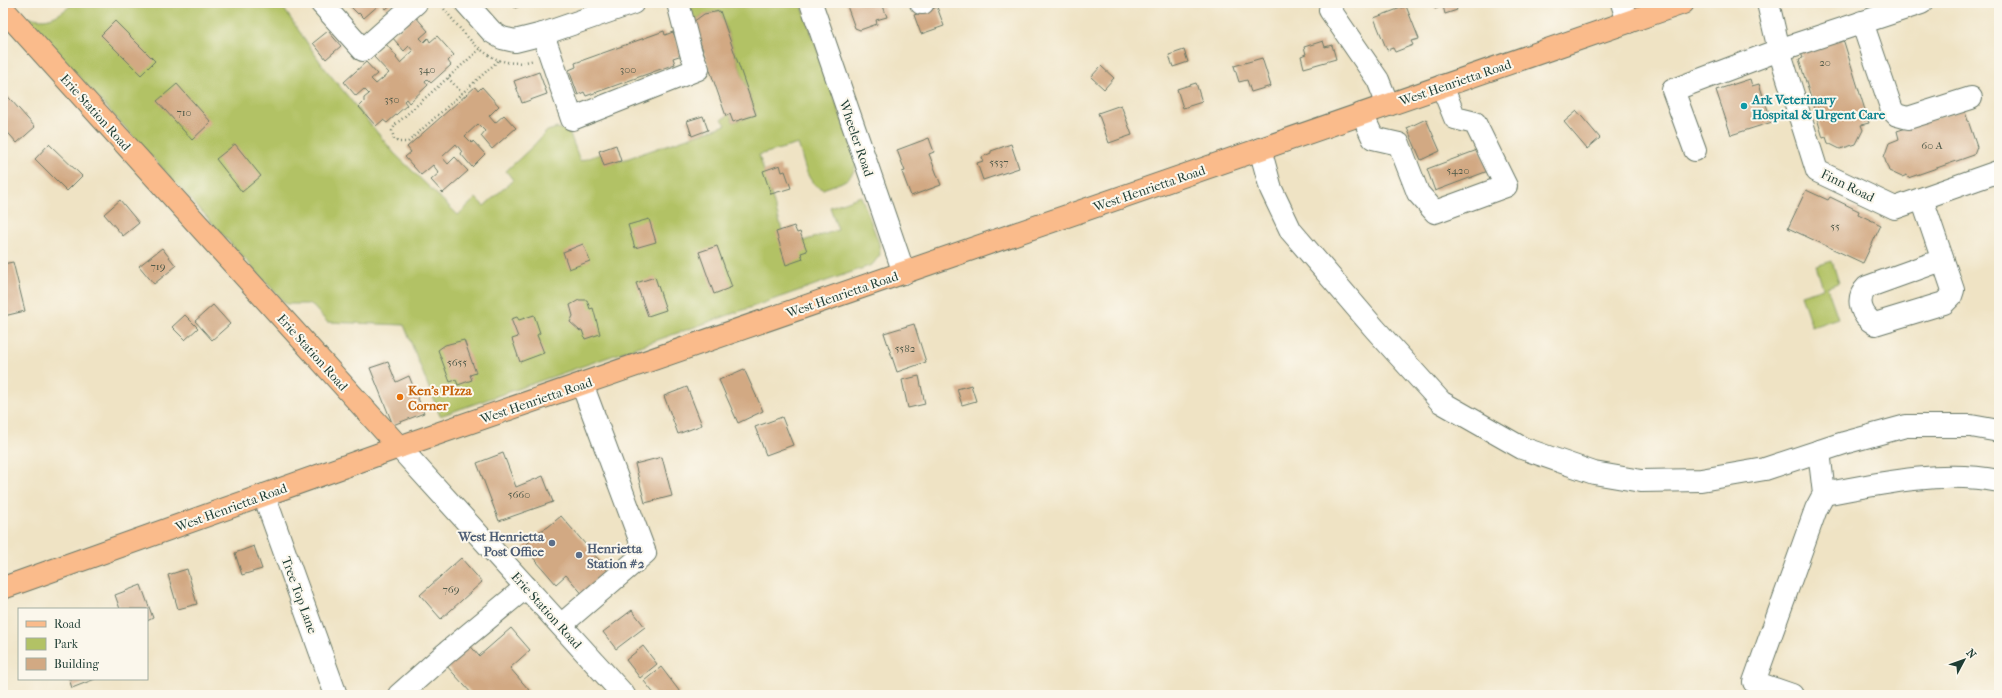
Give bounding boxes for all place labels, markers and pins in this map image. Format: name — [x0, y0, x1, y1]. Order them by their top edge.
place label: Ark Veterinary Hospital & Urgent Care — [1751, 92, 1886, 123]
marker: Ark Veterinary Hospital & Urgent Care — [1739, 101, 1749, 111]
place label: Ken's PIzza Corner — [408, 383, 473, 413]
marker: Ken's PIzza Corner — [395, 392, 405, 402]
place label: West Henrietta Post Office — [457, 529, 545, 559]
marker: West Henrietta Post Office — [547, 538, 557, 548]
place label: Henrietta Station #2 — [587, 541, 645, 571]
marker: Henrietta Station #2 — [574, 550, 584, 560]

